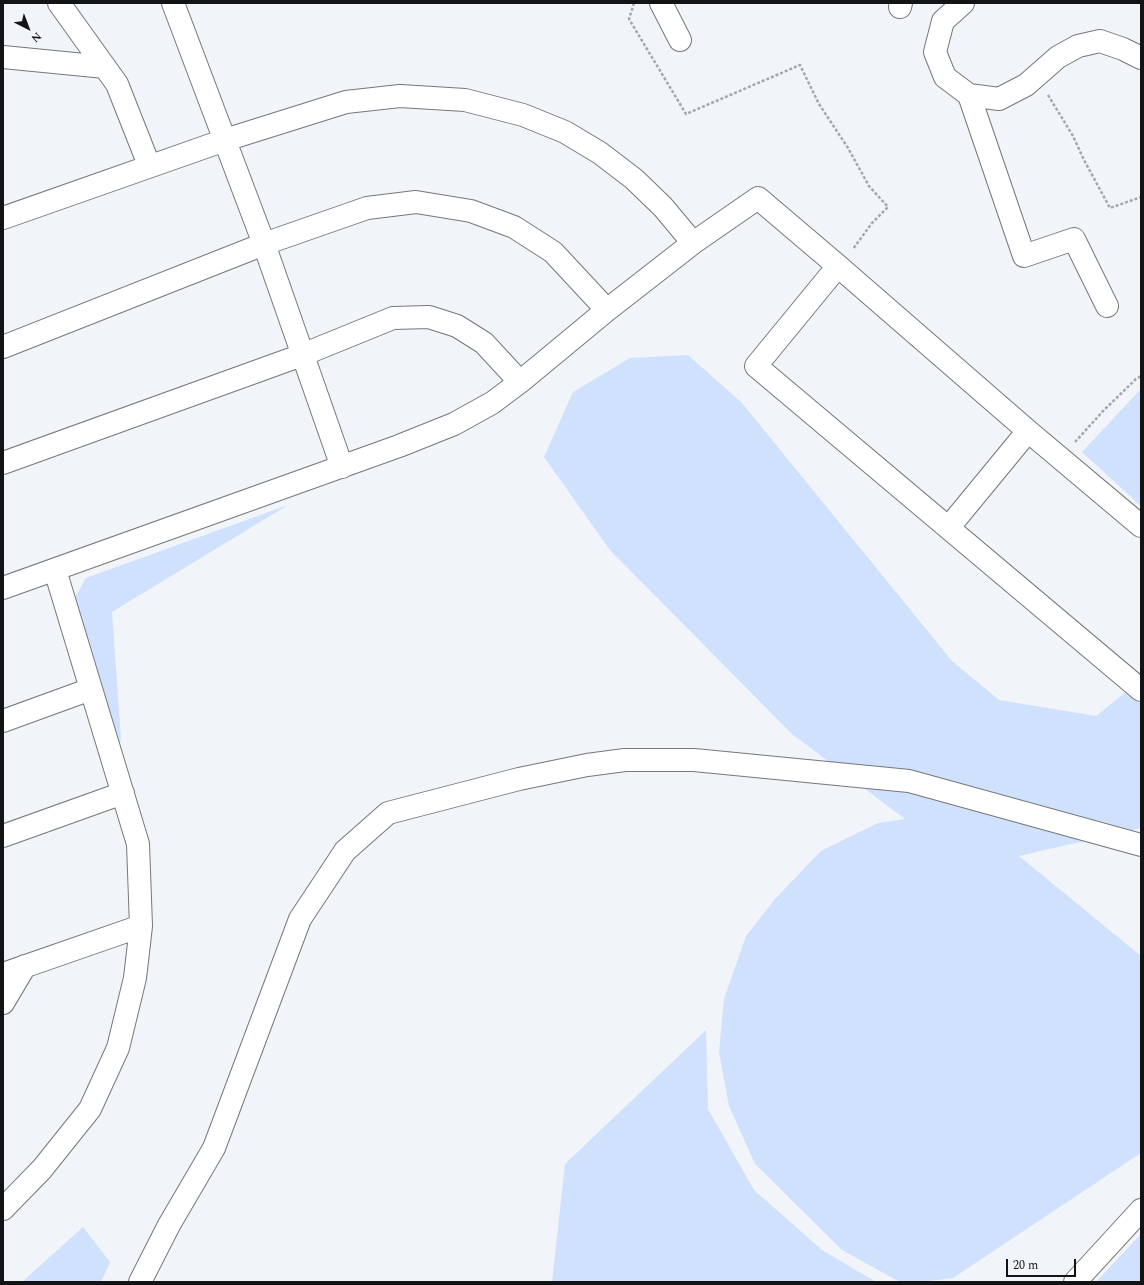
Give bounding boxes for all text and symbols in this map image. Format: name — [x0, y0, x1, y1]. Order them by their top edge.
north arrow — [8, 8, 48, 48]
text: N — [27, 28, 45, 47]
scale bar — [1008, 1251, 1078, 1277]
text: 20 m — [1013, 1256, 1038, 1275]

